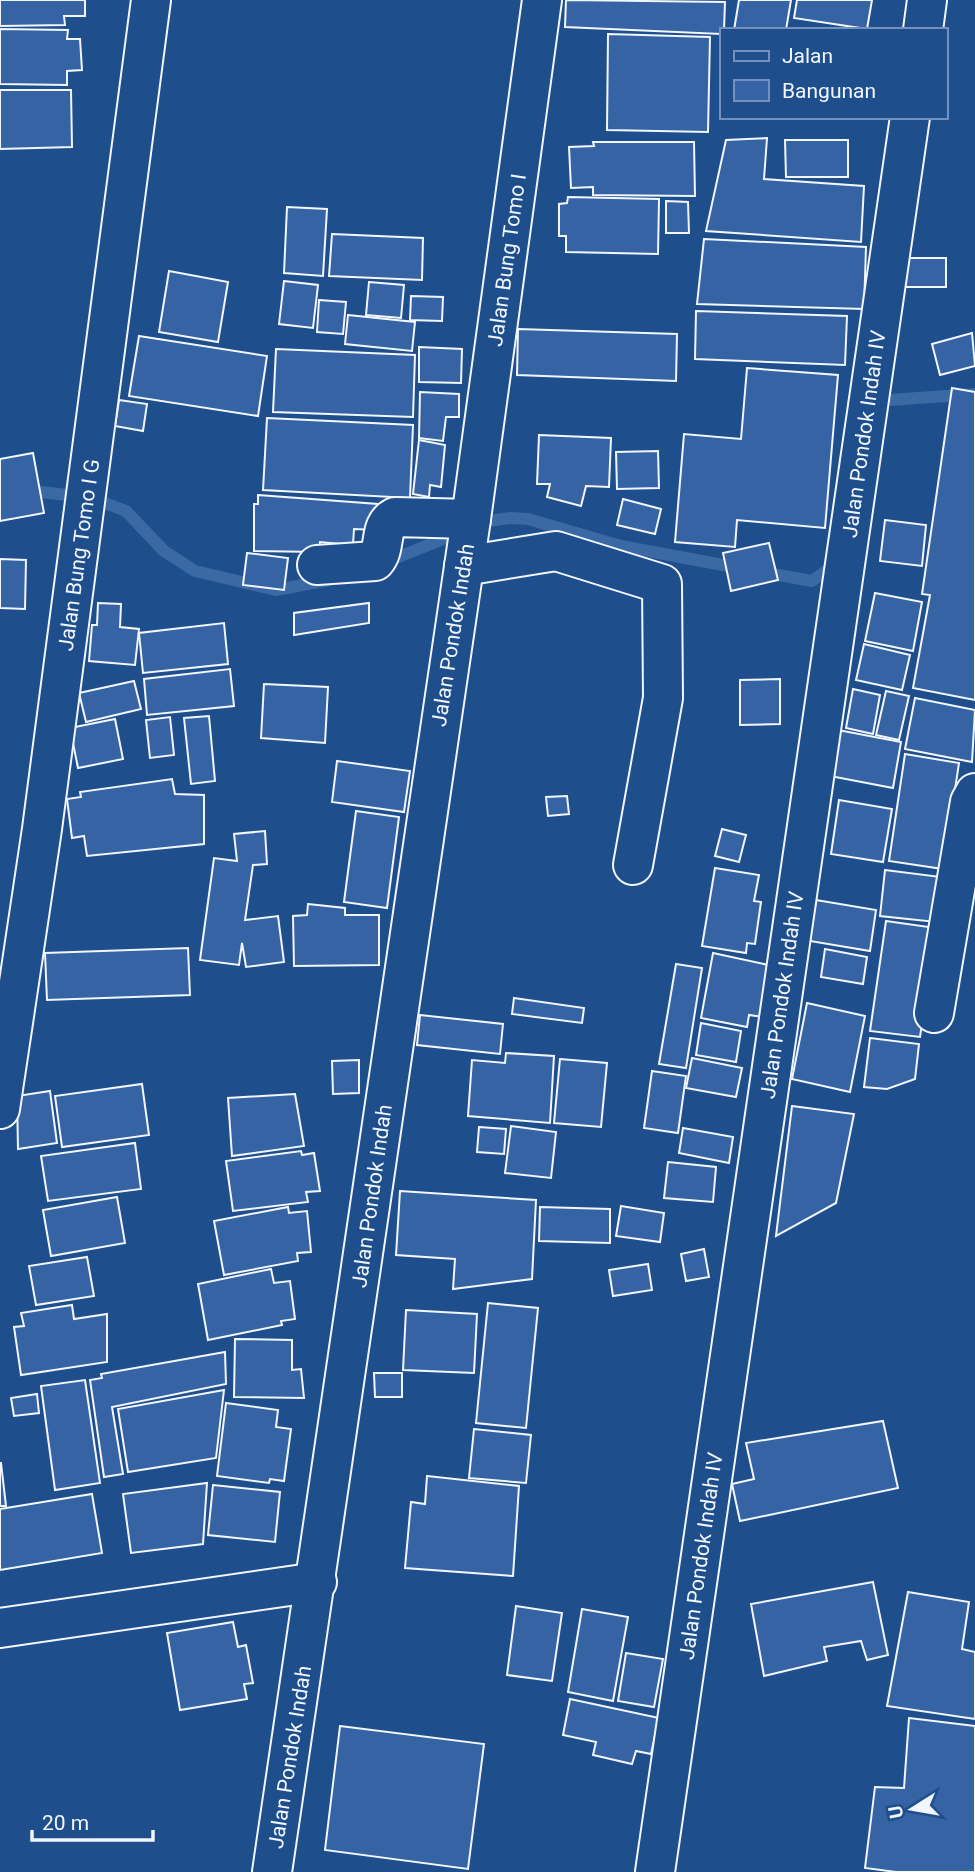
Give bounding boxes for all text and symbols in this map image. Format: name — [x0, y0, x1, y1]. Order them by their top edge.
legend — [720, 28, 947, 119]
text: Jalan — [782, 44, 833, 68]
text: Bangunan — [782, 79, 876, 103]
street label: Jalan Bung Tomo I — [483, 172, 531, 348]
street label: Jalan Pondok Indah IV — [838, 328, 891, 539]
street label: Jalan Bung Tomo I G — [54, 458, 104, 652]
street label: Jalan Pondok Indah — [427, 542, 479, 728]
street label: Jalan Pondok Indah IV — [756, 889, 809, 1100]
street label: Jalan Pondok Indah — [347, 1103, 397, 1289]
street label: Jalan Pondok Indah IV — [675, 1450, 728, 1661]
street label: Jalan Pondok Indah — [264, 1664, 316, 1850]
north arrow — [877, 1774, 947, 1844]
scale bar — [32, 1798, 152, 1842]
text: U — [883, 1804, 908, 1820]
text: 20 m — [42, 1811, 89, 1835]

